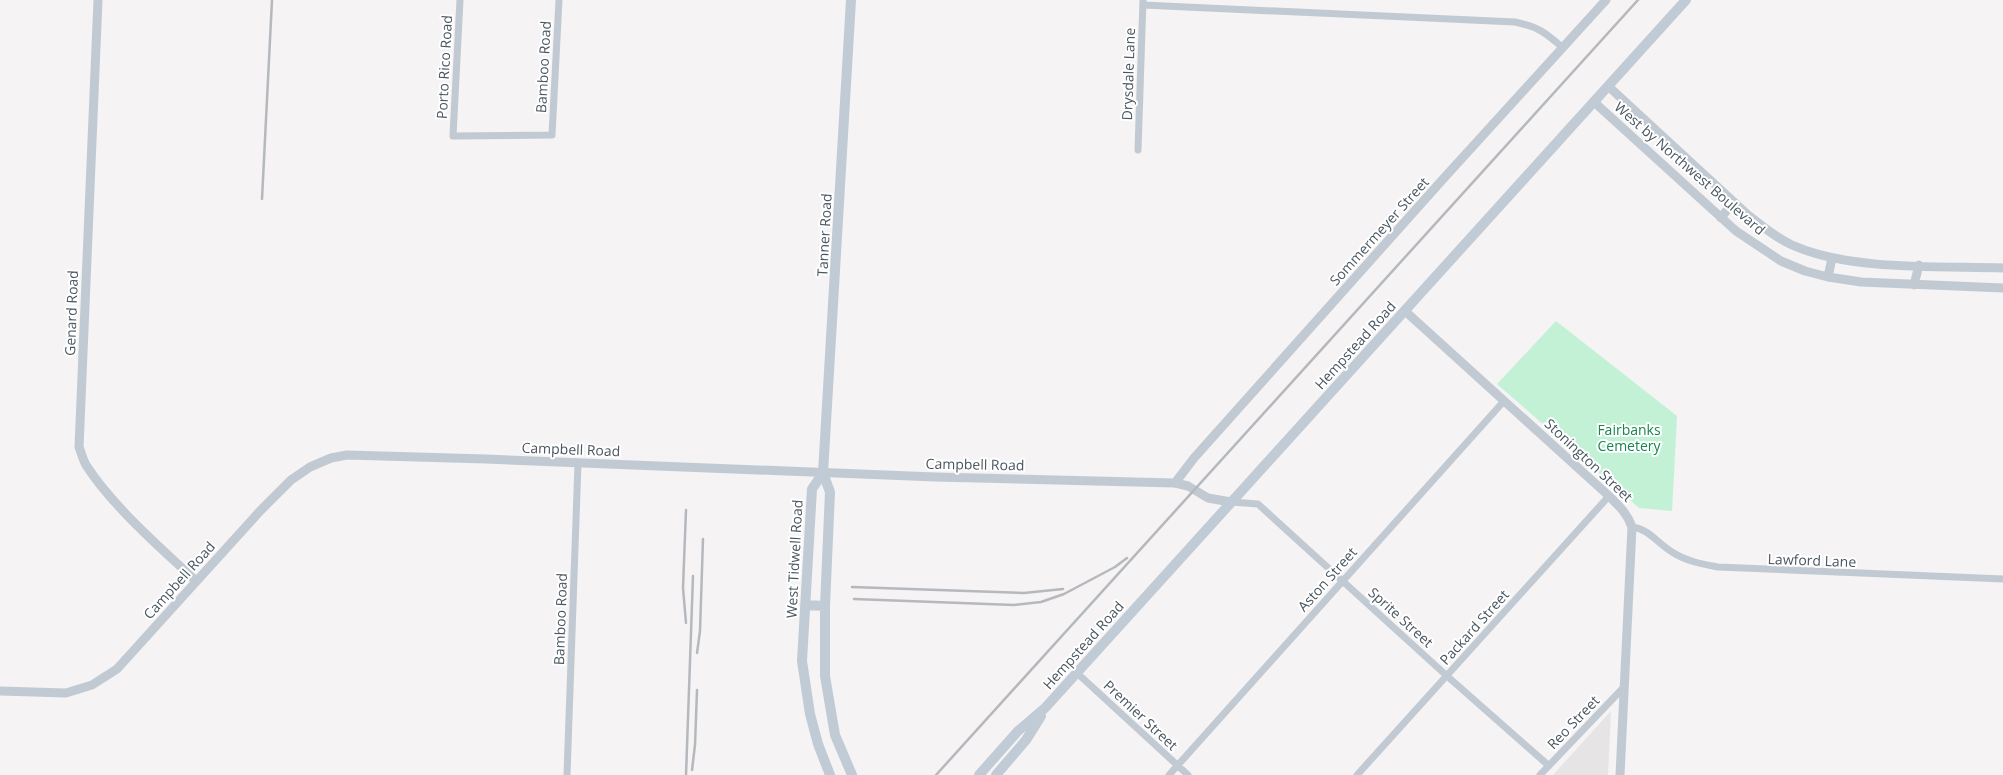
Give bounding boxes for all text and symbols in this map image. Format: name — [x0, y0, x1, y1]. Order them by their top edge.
street label: Porto Rico Road — [432, 15, 456, 119]
street label: Bamboo Road — [531, 20, 555, 114]
street label: Drysdale Lane — [1117, 27, 1139, 121]
street label: West by Northwest Boulevard — [1611, 97, 1769, 239]
street label: Sommermeyer Street — [1325, 173, 1433, 289]
street label: Tanner Road — [812, 193, 836, 277]
street label: Genard Road — [60, 270, 82, 356]
street label: Hempstead Road — [1310, 297, 1400, 393]
street label: Stonington Street — [1541, 414, 1637, 506]
park label: Fairbanks Cemetery — [1597, 420, 1662, 455]
street label: Campbell Road — [521, 438, 621, 460]
street label: Campbell Road — [926, 454, 1024, 474]
street label: West Tidwell Road — [781, 499, 807, 619]
street label: Campbell Road — [139, 537, 219, 623]
street label: Aston Street — [1293, 543, 1361, 615]
street label: Lawford Lane — [1767, 549, 1857, 571]
street label: Bamboo Road — [549, 573, 571, 665]
street label: Sprite Street — [1365, 583, 1437, 651]
street label: Packard Street — [1435, 585, 1513, 669]
street label: Hempstead Road — [1038, 597, 1128, 693]
street label: Premier Street — [1100, 676, 1182, 754]
street label: Reo Street — [1543, 691, 1603, 753]

